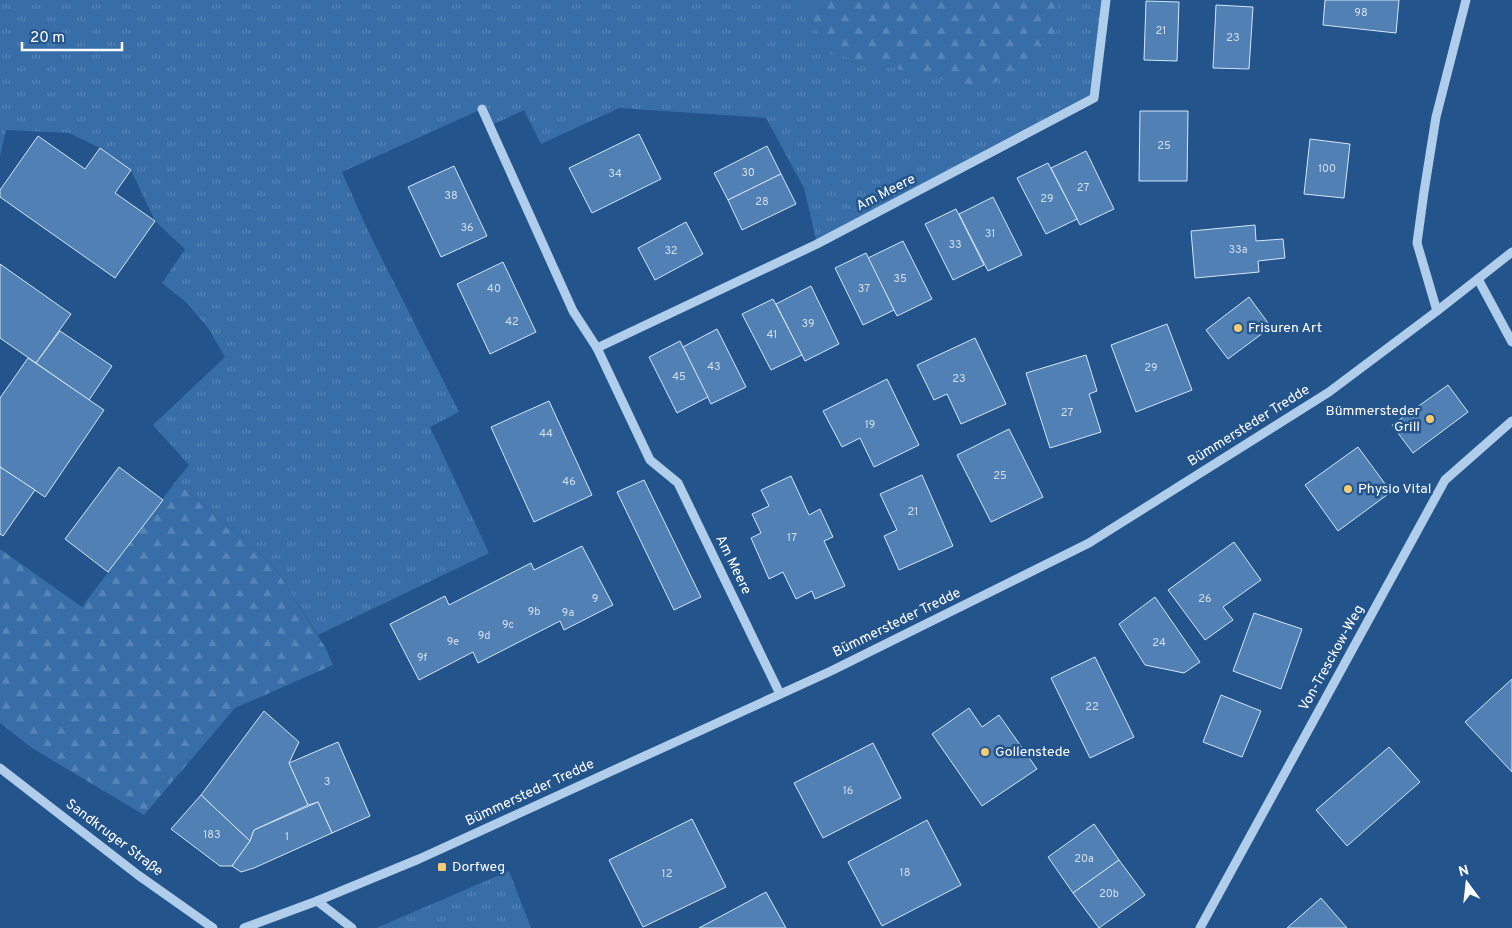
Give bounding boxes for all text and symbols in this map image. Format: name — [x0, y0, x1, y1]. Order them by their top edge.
house number: 98 — [1354, 6, 1368, 20]
scale bar — [22, 20, 122, 52]
house number: 21 — [1156, 24, 1166, 38]
text: 20 m — [30, 29, 65, 48]
house number: 23 — [1226, 31, 1240, 45]
house number: 25 — [1157, 139, 1171, 153]
house number: 100 — [1318, 162, 1336, 176]
house number: 30 — [741, 166, 755, 180]
house number: 34 — [608, 167, 622, 181]
street label: Am Meere — [854, 171, 918, 215]
house number: 27 — [1077, 181, 1089, 195]
house number: 38 — [444, 189, 458, 203]
house number: 29 — [1040, 192, 1054, 206]
house number: 28 — [755, 195, 769, 209]
house number: 36 — [460, 221, 474, 235]
house number: 31 — [985, 227, 995, 241]
house number: 33 — [948, 238, 962, 252]
house number: 33a — [1228, 243, 1248, 257]
house number: 32 — [664, 244, 678, 258]
house number: 35 — [893, 272, 907, 286]
house number: 40 — [487, 282, 501, 296]
house number: 37 — [858, 282, 870, 296]
house number: 42 — [505, 315, 519, 329]
house number: 39 — [802, 317, 814, 331]
place label: Frisuren Art — [1248, 320, 1322, 337]
marker: Frisuren Art — [1232, 322, 1244, 334]
house number: 41 — [767, 328, 777, 342]
house number: 43 — [707, 360, 721, 374]
house number: 29 — [1144, 361, 1158, 375]
house number: 45 — [672, 370, 686, 384]
house number: 23 — [952, 372, 966, 386]
street label: Bümmersteder Tredde — [1185, 382, 1313, 470]
place label: Bümmersteder Grill — [1326, 403, 1421, 436]
house number: 27 — [1061, 406, 1073, 420]
marker: Bümmersteder Grill — [1424, 413, 1436, 425]
house number: 19 — [865, 418, 875, 432]
house number: 44 — [539, 427, 553, 441]
house number: 25 — [993, 469, 1007, 483]
house number: 46 — [562, 475, 576, 489]
place label: Physio Vital — [1358, 481, 1431, 498]
marker: Physio Vital — [1342, 483, 1354, 495]
house number: 21 — [908, 505, 918, 519]
house number: 17 — [787, 531, 797, 545]
street label: Am Meere — [711, 532, 755, 598]
street label: Bümmersteder Tredde — [830, 585, 964, 661]
house number: 9 — [592, 592, 598, 606]
house number: 26 — [1198, 592, 1212, 606]
street label: Von-Tresckow-Weg — [1296, 602, 1368, 714]
house number: 9b — [528, 605, 540, 619]
house number: 9a — [562, 606, 574, 620]
house number: 9c — [502, 618, 514, 632]
house number: 9d — [478, 629, 490, 643]
house number: 9e — [447, 635, 459, 649]
house number: 24 — [1152, 636, 1166, 650]
house number: 9f — [417, 651, 427, 665]
house number: 22 — [1085, 700, 1099, 714]
place label: Gollenstede — [995, 744, 1070, 761]
marker: Gollenstede — [979, 746, 991, 758]
street label: Bümmersteder Tredde — [463, 756, 597, 830]
house number: 3 — [324, 775, 330, 789]
house number: 16 — [843, 784, 853, 798]
street label: Sandkruger Straße — [62, 796, 166, 880]
house number: 183 — [203, 828, 221, 842]
house number: 1 — [285, 830, 289, 844]
house number: 20a — [1074, 852, 1094, 866]
north arrow — [1442, 858, 1492, 908]
place label: Dorfweg — [452, 859, 505, 876]
marker: Dorfweg — [436, 861, 448, 873]
text: N — [1457, 862, 1471, 881]
house number: 18 — [900, 866, 910, 880]
house number: 12 — [662, 867, 672, 881]
house number: 20b — [1099, 887, 1119, 901]

